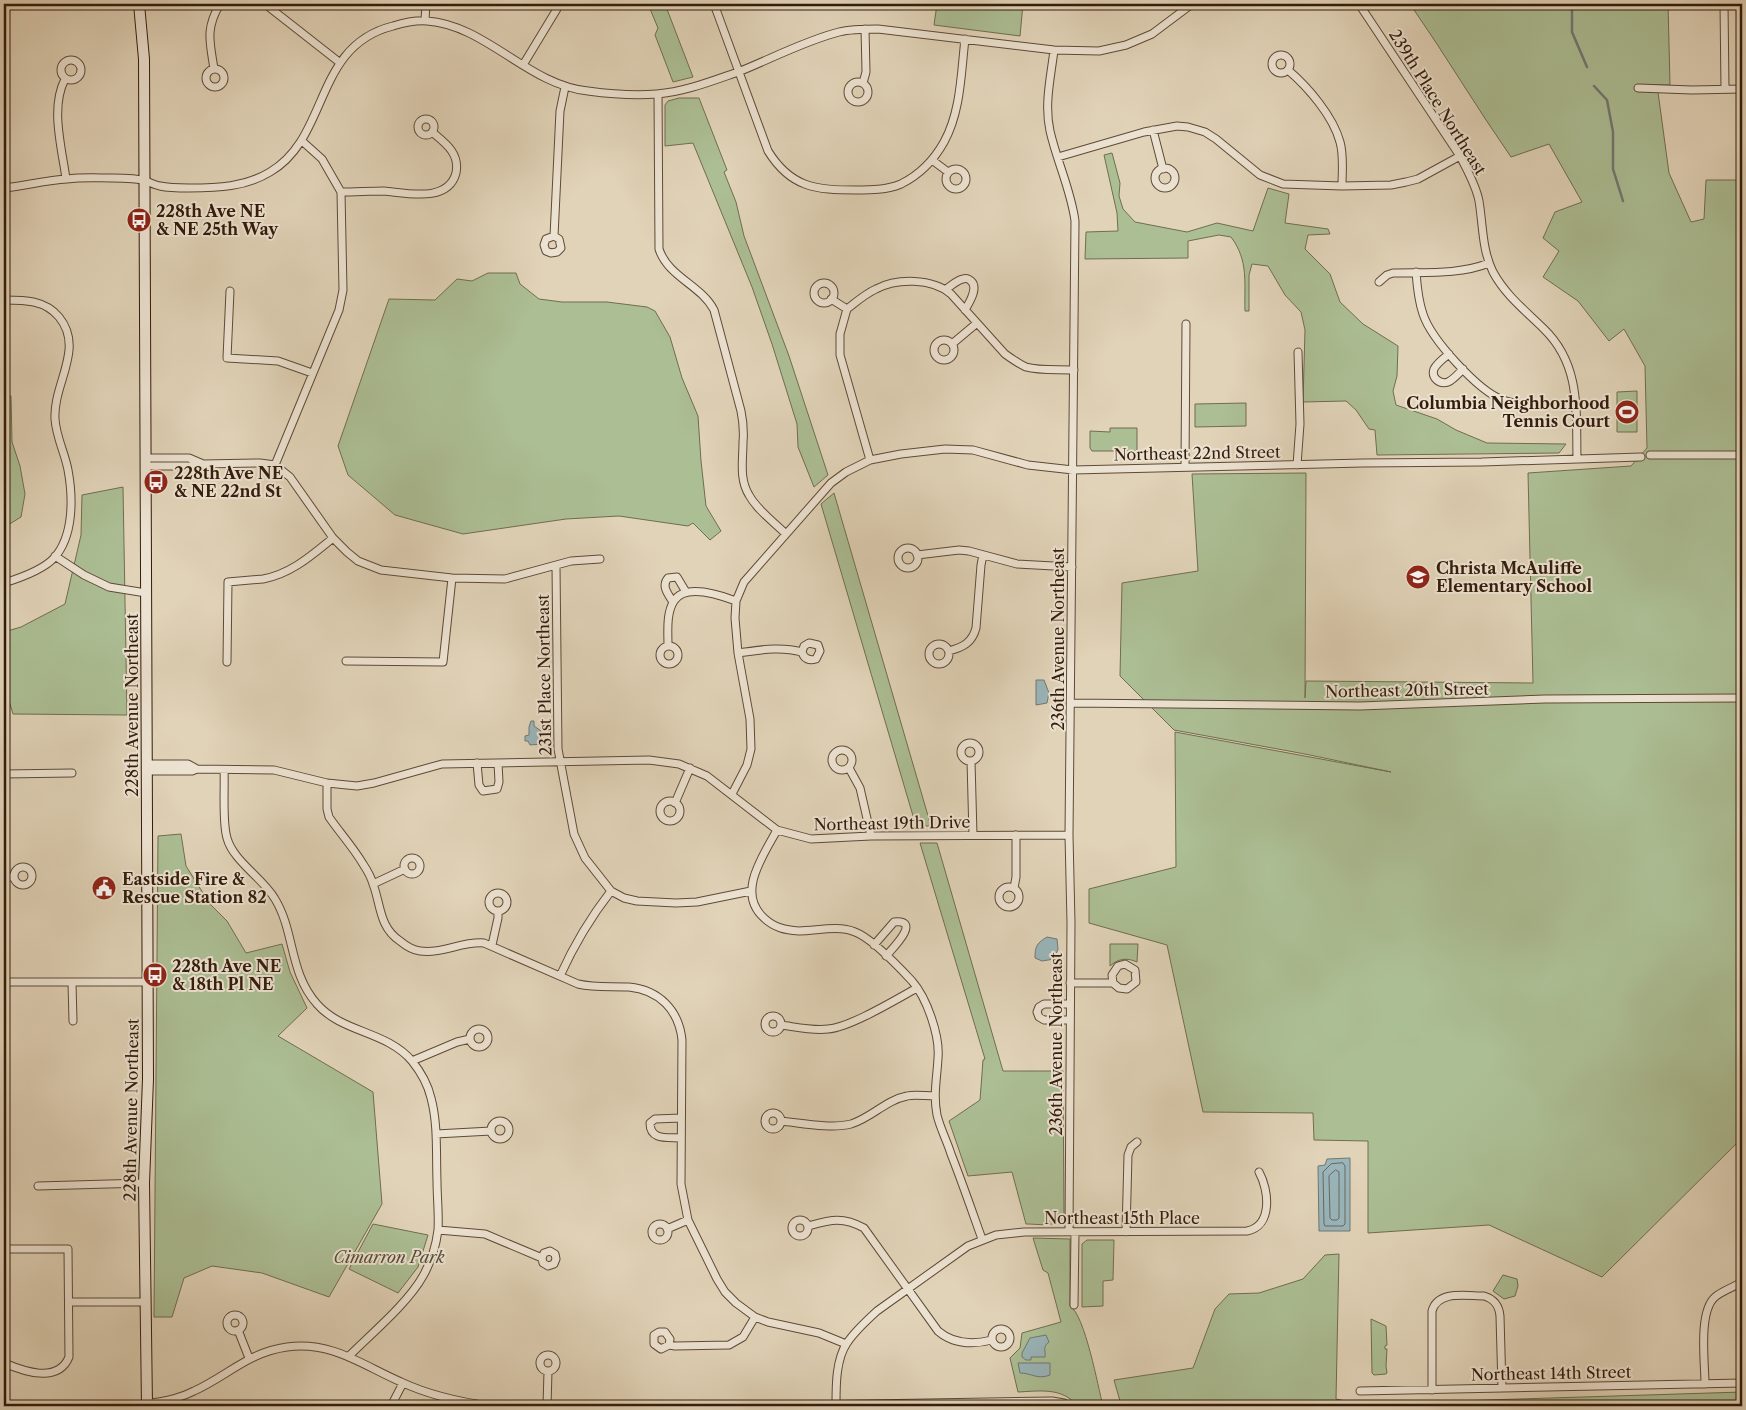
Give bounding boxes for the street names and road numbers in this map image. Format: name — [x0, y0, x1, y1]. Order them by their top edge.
street label: 239th Place Northeast — [1385, 26, 1491, 179]
street label: Northeast 22nd Street — [1113, 442, 1281, 464]
street label: 236th Avenue Northeast — [1048, 547, 1068, 730]
street label: 231st Place Northeast — [533, 594, 555, 756]
street label: 228th Avenue Northeast — [122, 613, 142, 797]
street label: Northeast 20th Street — [1325, 679, 1489, 701]
street label: Northeast 19th Drive — [813, 812, 971, 834]
street label: 236th Avenue Northeast — [1046, 952, 1066, 1135]
street label: 228th Avenue Northeast — [119, 1018, 143, 1202]
street label: Northeast 15th Place — [1044, 1208, 1200, 1228]
street label: Northeast 14th Street — [1471, 1362, 1632, 1384]

